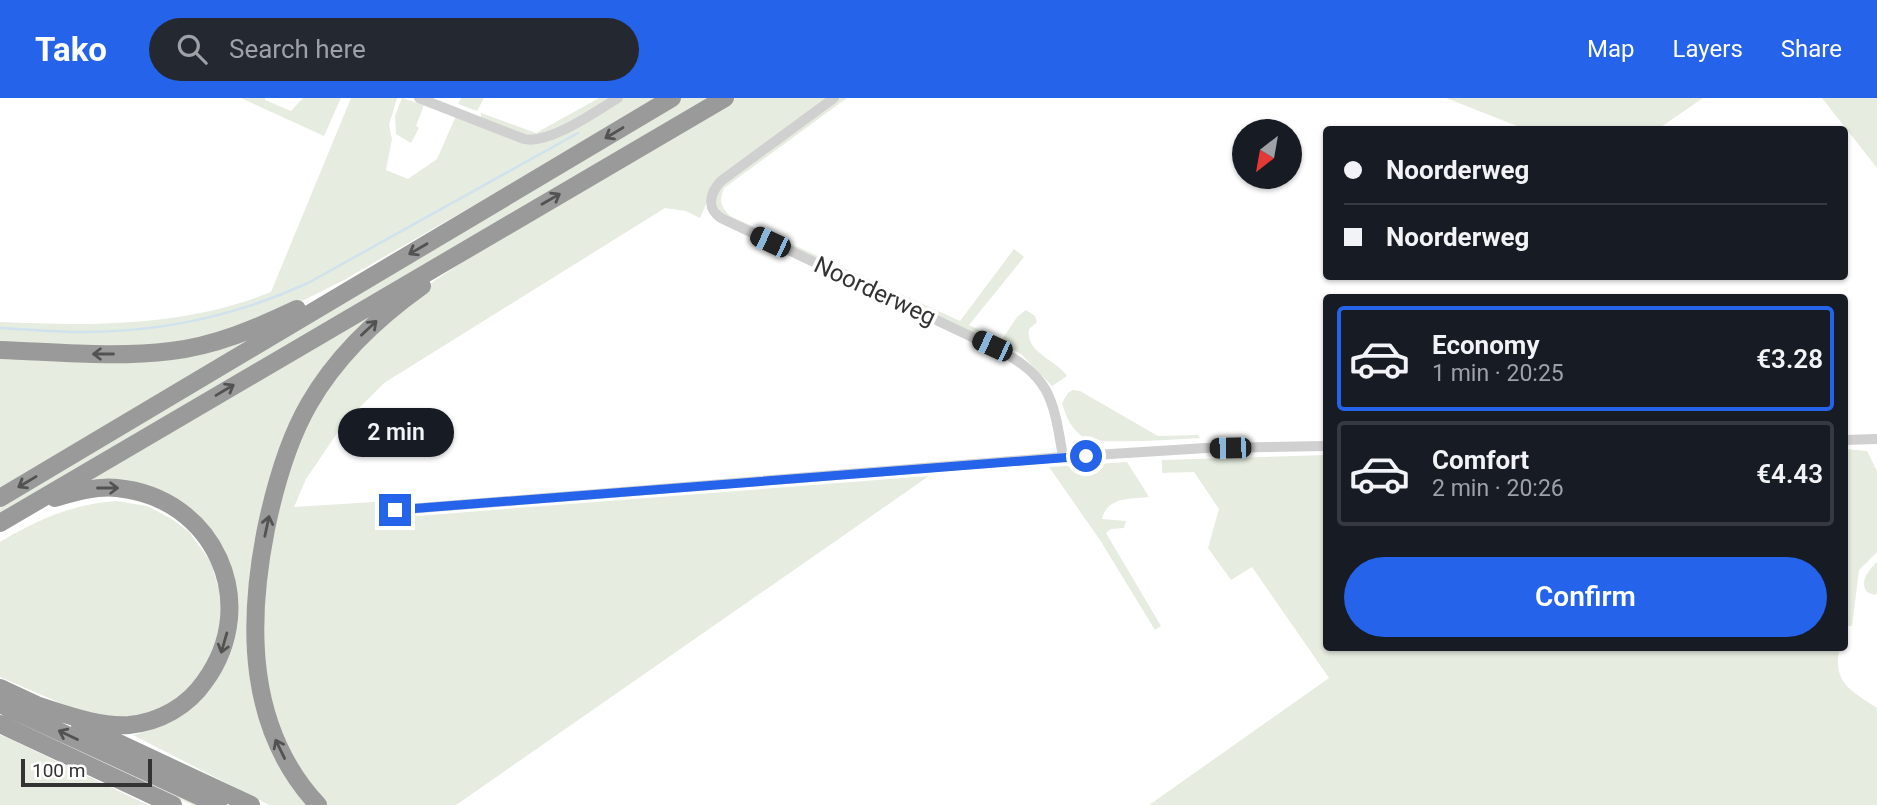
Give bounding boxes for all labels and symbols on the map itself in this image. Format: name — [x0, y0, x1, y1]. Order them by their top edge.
north arrow — [1232, 119, 1302, 189]
one-way arrow — [604, 126, 624, 140]
one-way arrow — [540, 192, 560, 206]
car — [747, 224, 794, 260]
one-way arrow — [408, 242, 428, 256]
street label: Noorderweg — [810, 251, 940, 331]
one-way arrow — [360, 319, 377, 336]
car — [969, 328, 1016, 364]
one-way arrow — [92, 347, 115, 361]
one-way arrow — [215, 383, 235, 397]
callout: 2 min — [337, 408, 453, 458]
car — [1209, 437, 1252, 459]
route start — [1070, 440, 1102, 472]
one-way arrow — [18, 475, 38, 489]
one-way arrow — [96, 481, 119, 495]
route end — [379, 494, 411, 526]
one-way arrow — [260, 515, 274, 538]
one-way arrow — [217, 632, 230, 654]
one-way arrow — [57, 728, 79, 741]
one-way arrow — [273, 739, 287, 760]
scale bar — [21, 756, 152, 788]

